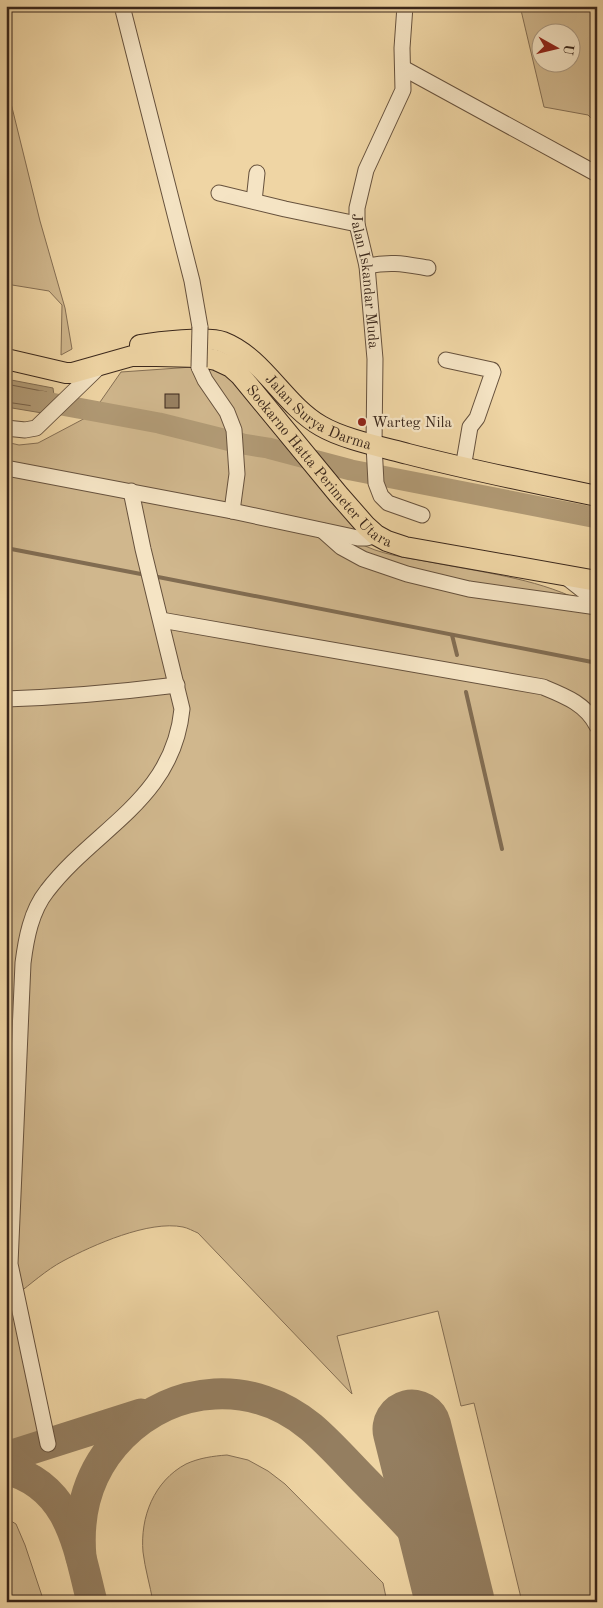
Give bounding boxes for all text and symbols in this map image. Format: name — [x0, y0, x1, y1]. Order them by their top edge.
north arrow — [530, 22, 580, 72]
text: U — [560, 43, 576, 56]
street label: Jalan Iskandar Muda — [348, 213, 380, 350]
street label: Jalan Surya Darma — [262, 372, 373, 453]
street label: Soekarno Hatta Perimeter Utara — [243, 383, 394, 551]
marker: Warteg Nila — [356, 416, 368, 428]
place label: Warteg Nila — [372, 416, 452, 431]

